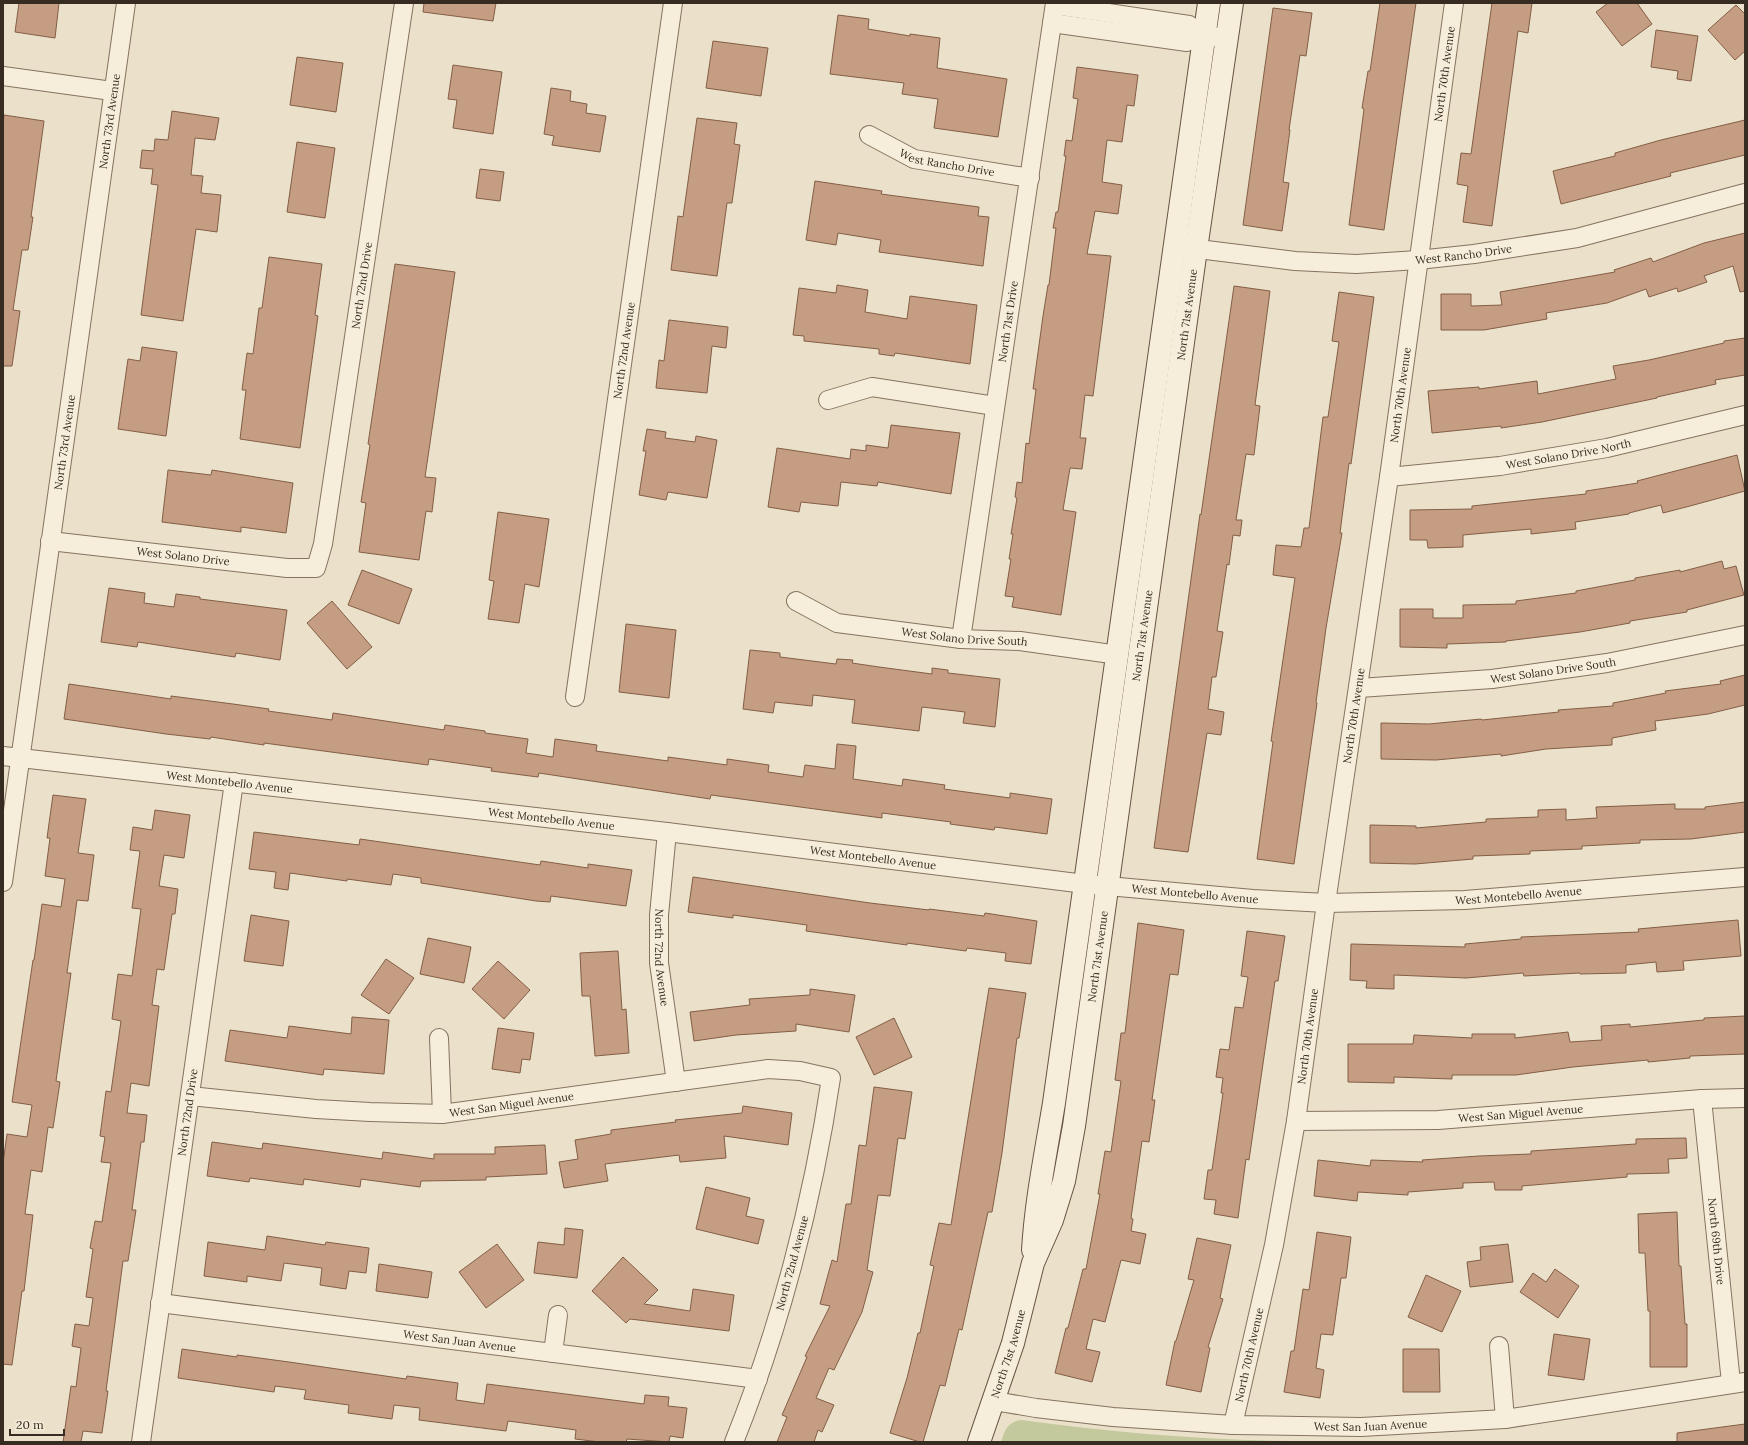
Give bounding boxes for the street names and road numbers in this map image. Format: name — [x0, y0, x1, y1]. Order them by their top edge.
street label: North 70th Avenue — [1431, 25, 1458, 123]
street label: North 73rd Avenue — [96, 73, 123, 170]
street label: West Rancho Drive — [897, 145, 996, 179]
street label: North 72nd Drive — [348, 241, 375, 330]
street label: West Rancho Drive — [1415, 241, 1513, 267]
street label: North 71st Avenue — [1174, 268, 1200, 361]
street label: North 71st Drive — [995, 280, 1021, 363]
street label: North 72nd Avenue — [610, 301, 638, 400]
street label: North 70th Avenue — [1387, 346, 1414, 444]
street label: North 73rd Avenue — [51, 394, 78, 491]
street label: West Solano Drive North — [1505, 435, 1633, 472]
street label: West Solano Drive — [136, 544, 231, 568]
street label: North 71st Avenue — [1129, 589, 1156, 682]
street label: West Solano Drive South — [901, 624, 1029, 649]
street label: West Solano Drive South — [1489, 654, 1618, 686]
street label: North 70th Avenue — [1340, 667, 1368, 764]
street label: West Montebello Avenue — [166, 768, 294, 796]
street label: West Montebello Avenue — [487, 805, 615, 833]
street label: West Montebello Avenue — [809, 843, 937, 872]
street label: West Montebello Avenue — [1131, 881, 1259, 906]
street label: West Montebello Avenue — [1455, 883, 1582, 907]
street label: North 72nd Avenue — [652, 908, 672, 1007]
street label: North 71st Avenue — [1084, 910, 1111, 1003]
street label: North 70th Avenue — [1294, 988, 1321, 1085]
street label: North 72nd Drive — [174, 1068, 201, 1157]
street label: West San Miguel Avenue — [448, 1089, 575, 1120]
street label: West San Miguel Avenue — [1458, 1101, 1584, 1125]
street label: North 69th Drive — [1705, 1197, 1728, 1285]
street label: North 72nd Avenue — [773, 1214, 811, 1312]
street label: North 70th Avenue — [1231, 1306, 1267, 1403]
street label: North 71st Avenue — [988, 1308, 1028, 1400]
street label: West San Juan Avenue — [402, 1327, 517, 1355]
street label: West San Juan Avenue — [1314, 1416, 1428, 1434]

